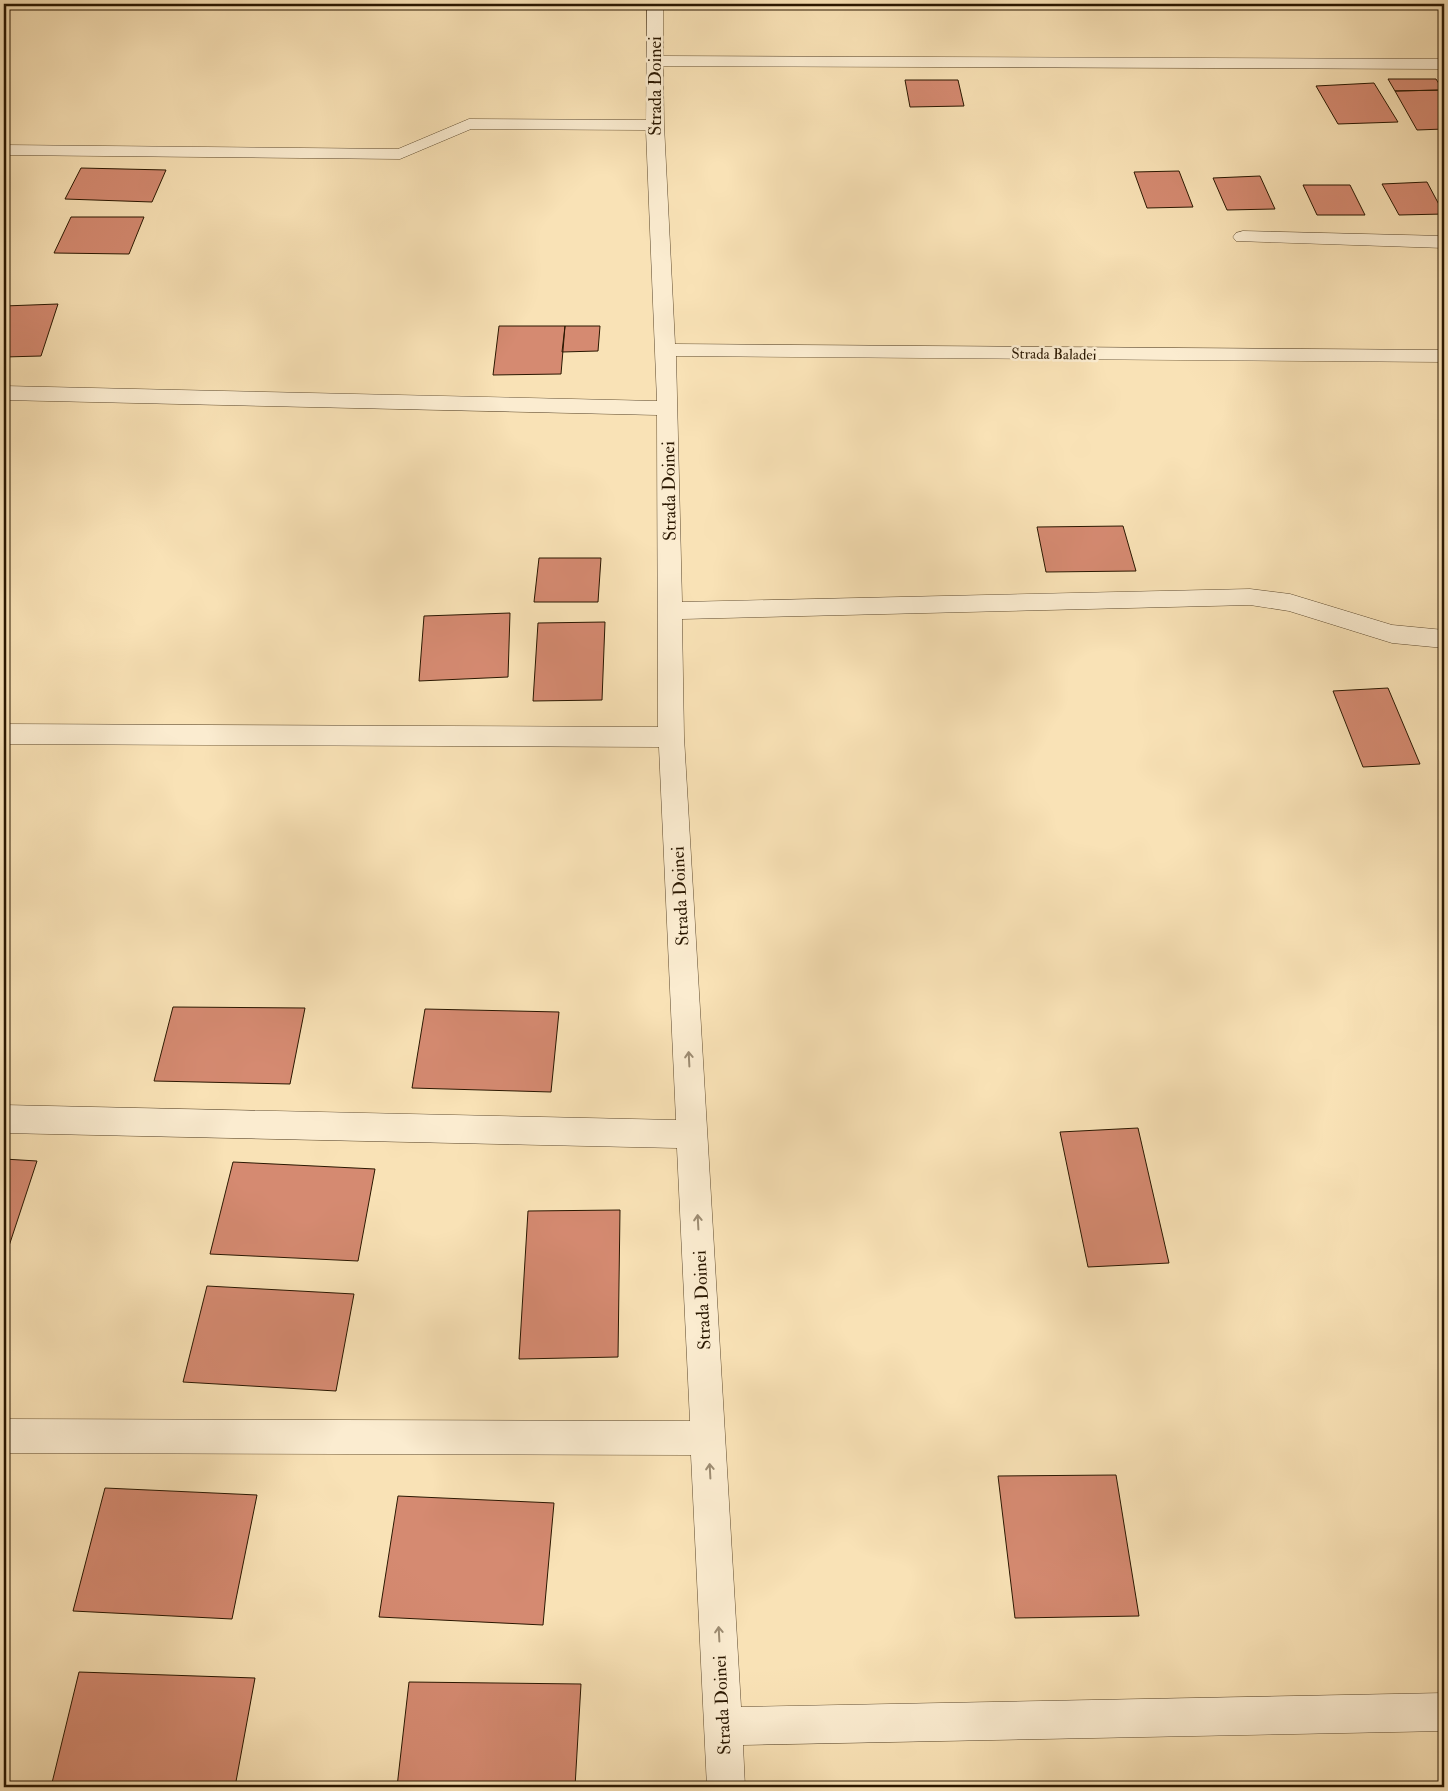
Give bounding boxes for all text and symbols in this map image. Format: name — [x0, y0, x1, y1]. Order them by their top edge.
street label: Strada Doinei — [644, 36, 667, 136]
street label: Strada Baladei — [1011, 344, 1097, 365]
street label: Strada Doinei — [657, 441, 682, 541]
street label: Strada Doinei — [666, 845, 695, 946]
one-way arrow — [684, 1052, 693, 1068]
one-way arrow — [693, 1214, 702, 1230]
street label: Strada Doinei — [688, 1249, 717, 1350]
one-way arrow — [706, 1464, 715, 1480]
one-way arrow — [714, 1626, 723, 1642]
street label: Strada Doinei — [708, 1654, 737, 1755]

